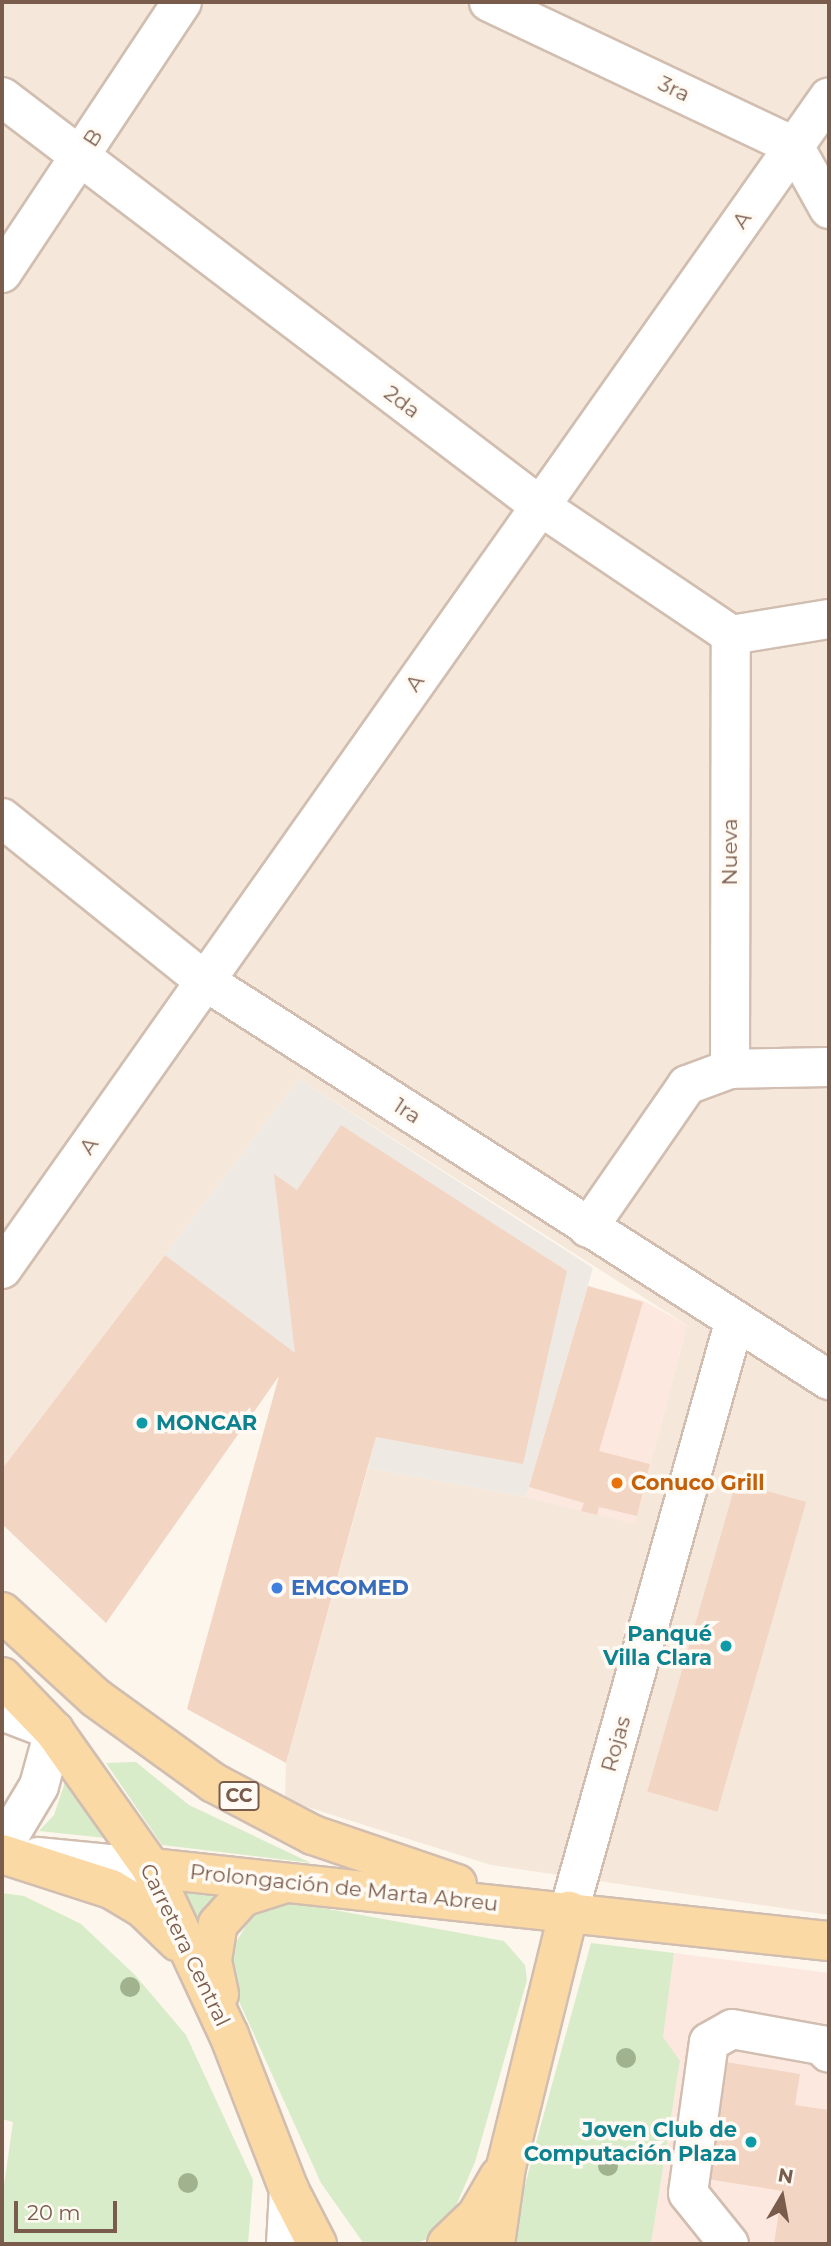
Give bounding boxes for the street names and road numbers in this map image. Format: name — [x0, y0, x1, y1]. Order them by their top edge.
street label: 3ra — [654, 71, 694, 107]
street label: B — [78, 124, 108, 152]
street label: A — [727, 207, 757, 233]
street label: 2da — [379, 380, 425, 424]
street label: A — [400, 670, 430, 696]
street label: Nueva — [717, 818, 743, 886]
street label: 1ra — [389, 1093, 425, 1129]
street label: A — [74, 1133, 104, 1159]
street label: Rojas — [596, 1713, 636, 1775]
road number: CC — [218, 1780, 260, 1812]
street label: Prolongación de Marta Abreu — [189, 1859, 499, 1917]
street label: Carretera Central — [135, 1860, 235, 2030]

